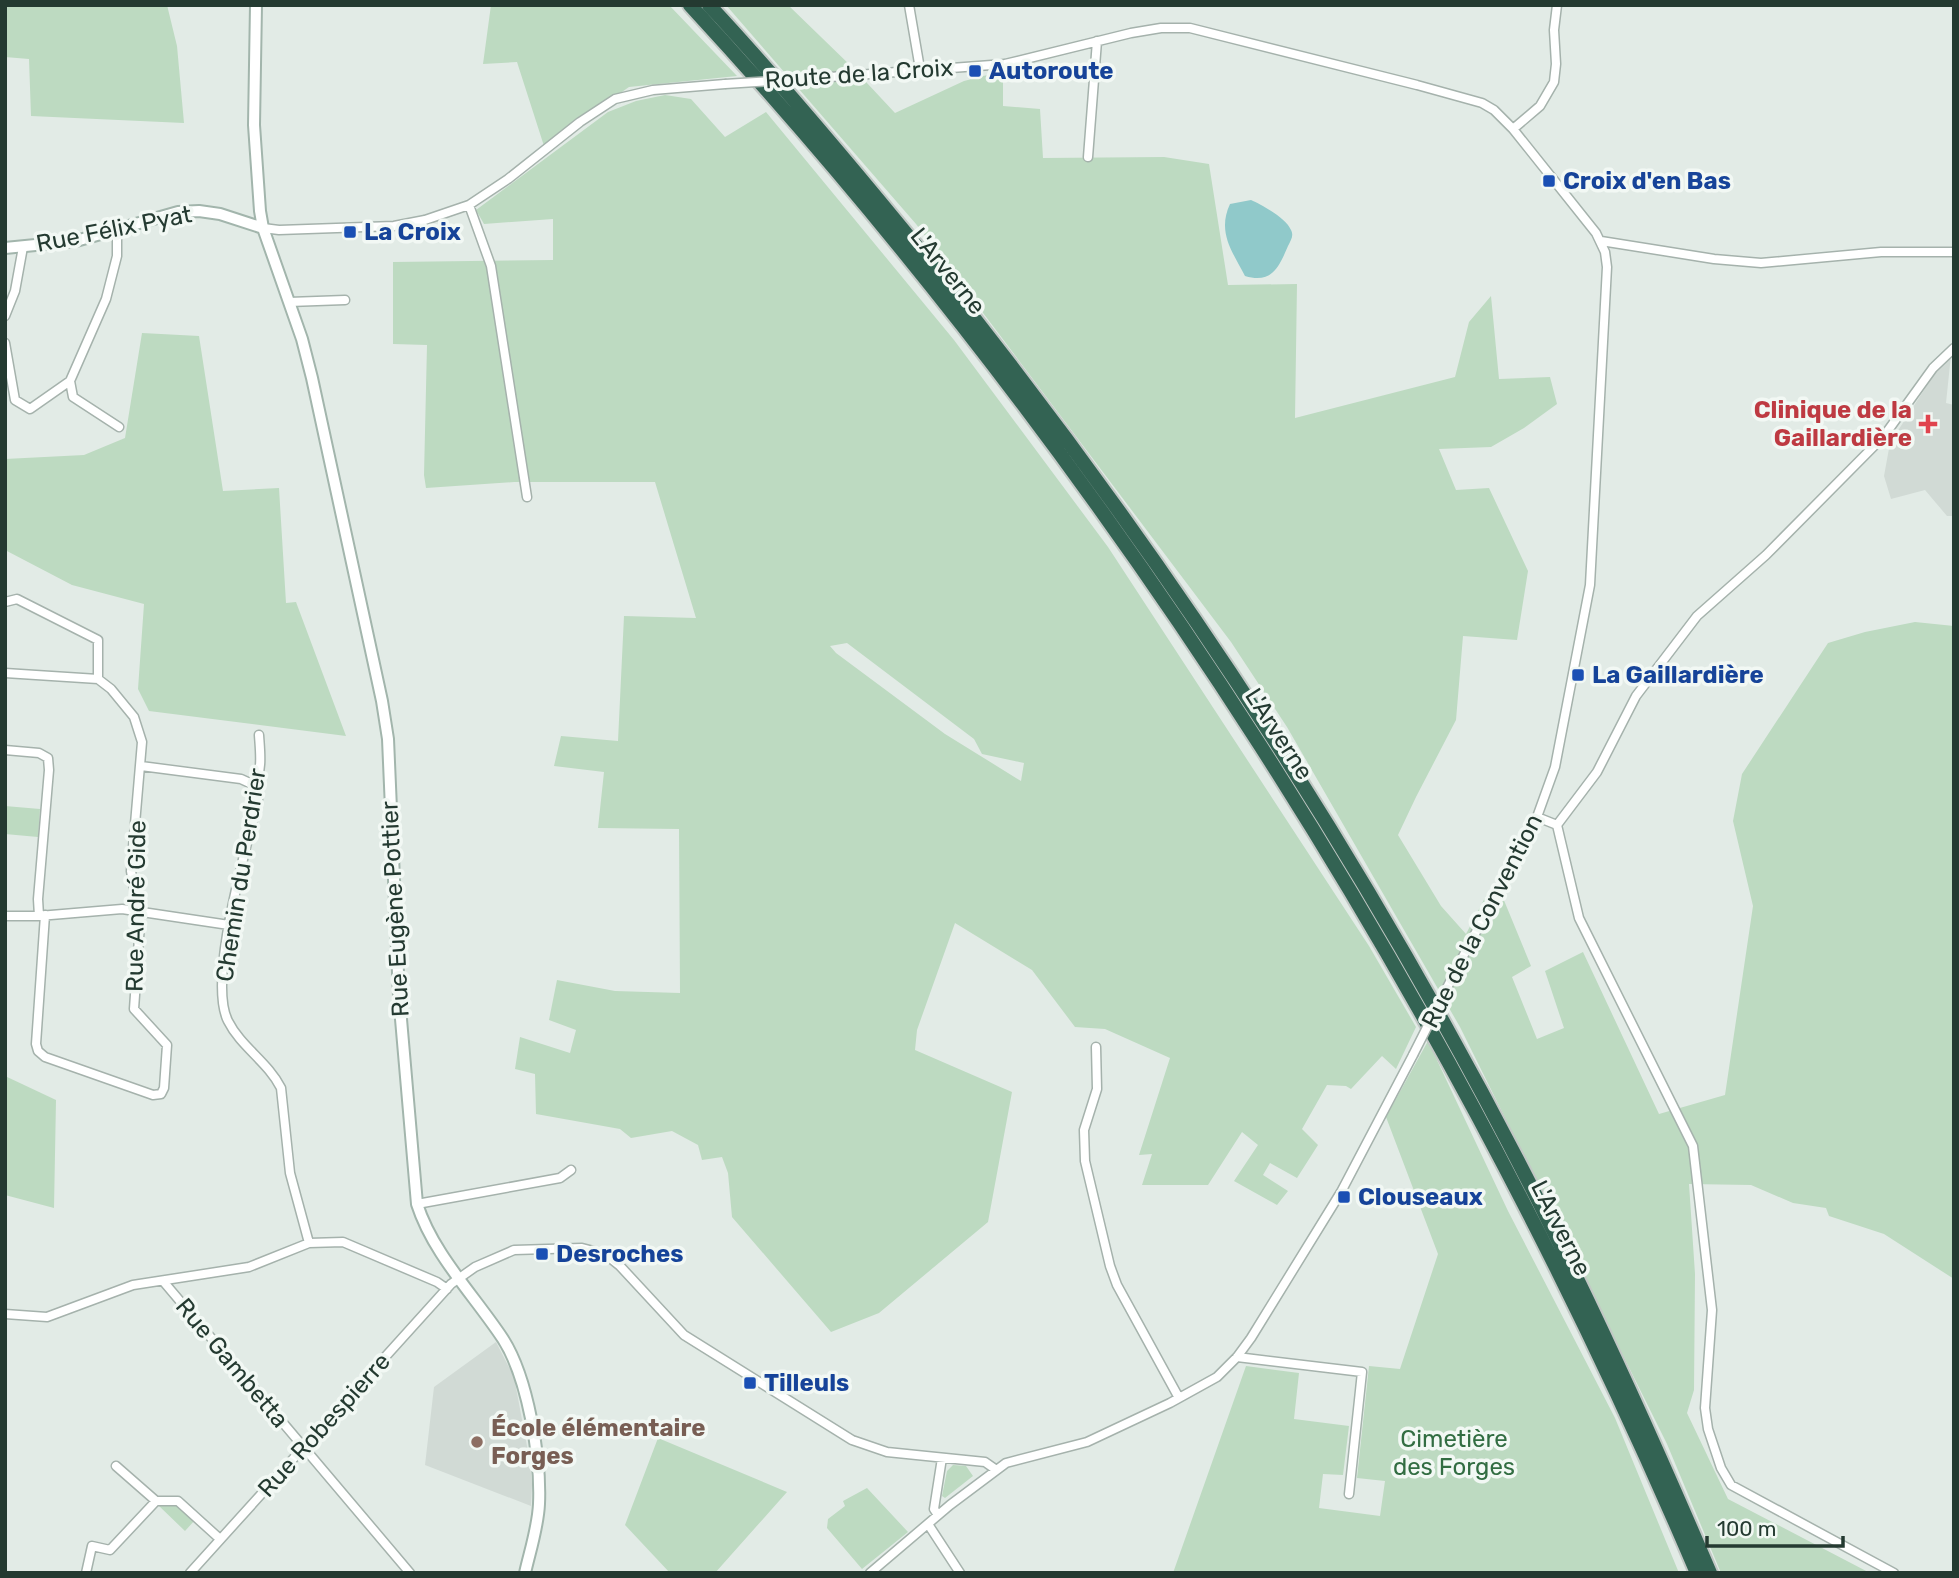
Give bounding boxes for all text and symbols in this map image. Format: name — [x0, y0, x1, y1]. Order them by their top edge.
street label: Route de la Croix — [764, 53, 954, 95]
place label: Autoroute — [989, 57, 1114, 85]
marker: Autoroute — [967, 63, 983, 79]
place label: Croix d'en Bas — [1563, 167, 1731, 195]
marker: Croix d'en Bas — [1541, 173, 1557, 189]
street label: Rue Félix Pyat — [34, 200, 194, 258]
place label: La Croix — [364, 218, 461, 246]
street label: L'Arverne — [905, 222, 991, 320]
marker: La Croix — [342, 224, 358, 240]
place label: Clinique de la Gaillardière — [1754, 396, 1912, 452]
marker: Clinique de la Gaillardière — [1918, 414, 1938, 434]
place label: La Gaillardière — [1592, 661, 1764, 689]
marker: La Gaillardière — [1570, 667, 1586, 683]
street label: L'Arverne — [1239, 683, 1319, 785]
street label: Chemin du Perdrier — [210, 766, 272, 984]
street label: Rue Eugène Pottier — [375, 800, 415, 1018]
street label: Rue de la Convention — [1416, 809, 1548, 1033]
street label: Rue André Gide — [121, 820, 151, 992]
street label: L'Arverne — [1525, 1176, 1597, 1280]
place label: Clouseaux — [1358, 1183, 1483, 1211]
marker: Clouseaux — [1336, 1189, 1352, 1205]
place label: Desroches — [556, 1240, 683, 1268]
marker: Desroches — [534, 1246, 550, 1262]
street label: Rue Gambetta — [170, 1293, 294, 1433]
street label: Rue Robespierre — [252, 1347, 396, 1503]
place label: Tilleuls — [764, 1369, 849, 1397]
marker: Tilleuls — [742, 1375, 758, 1391]
place label: École élémentaire Forges — [491, 1414, 706, 1470]
park label: Cimetière des Forges — [1393, 1425, 1515, 1481]
marker: École élémentaire Forges — [469, 1434, 485, 1450]
scale bar — [1707, 1504, 1843, 1548]
text: 100 m — [1717, 1516, 1776, 1541]

